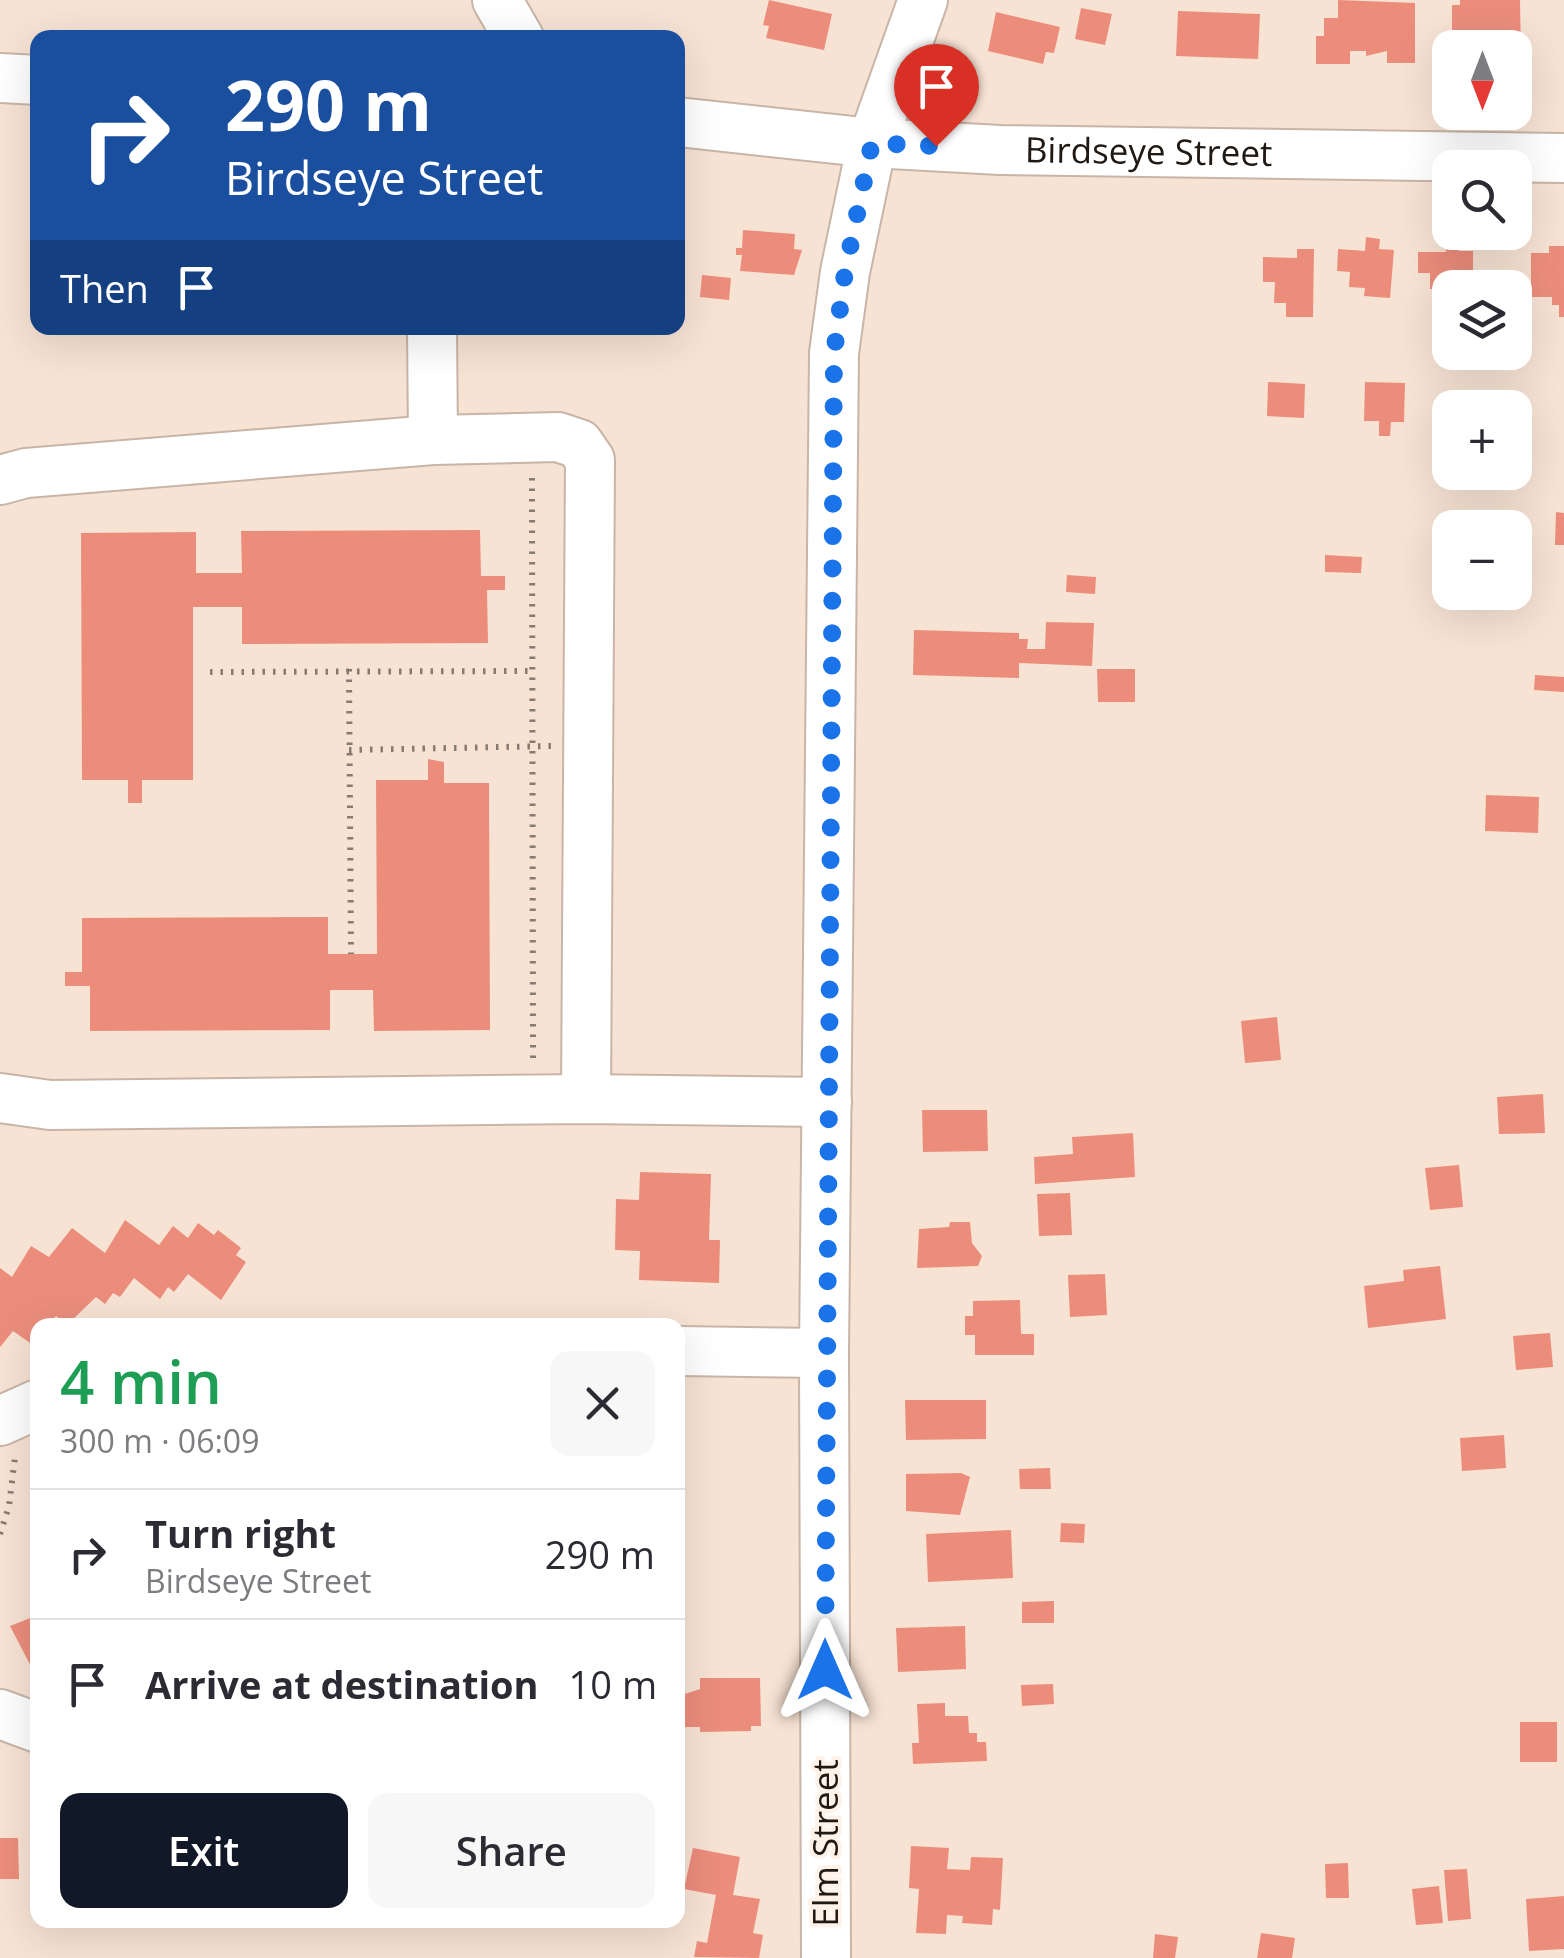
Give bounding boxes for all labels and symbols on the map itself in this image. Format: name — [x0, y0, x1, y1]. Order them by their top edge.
north arrow — [1432, 30, 1532, 130]
pin — [894, 44, 979, 147]
street label: Birdseye Street — [1025, 125, 1273, 176]
position arrow — [773, 1618, 877, 1722]
street label: Elm Street — [801, 1759, 848, 1927]

